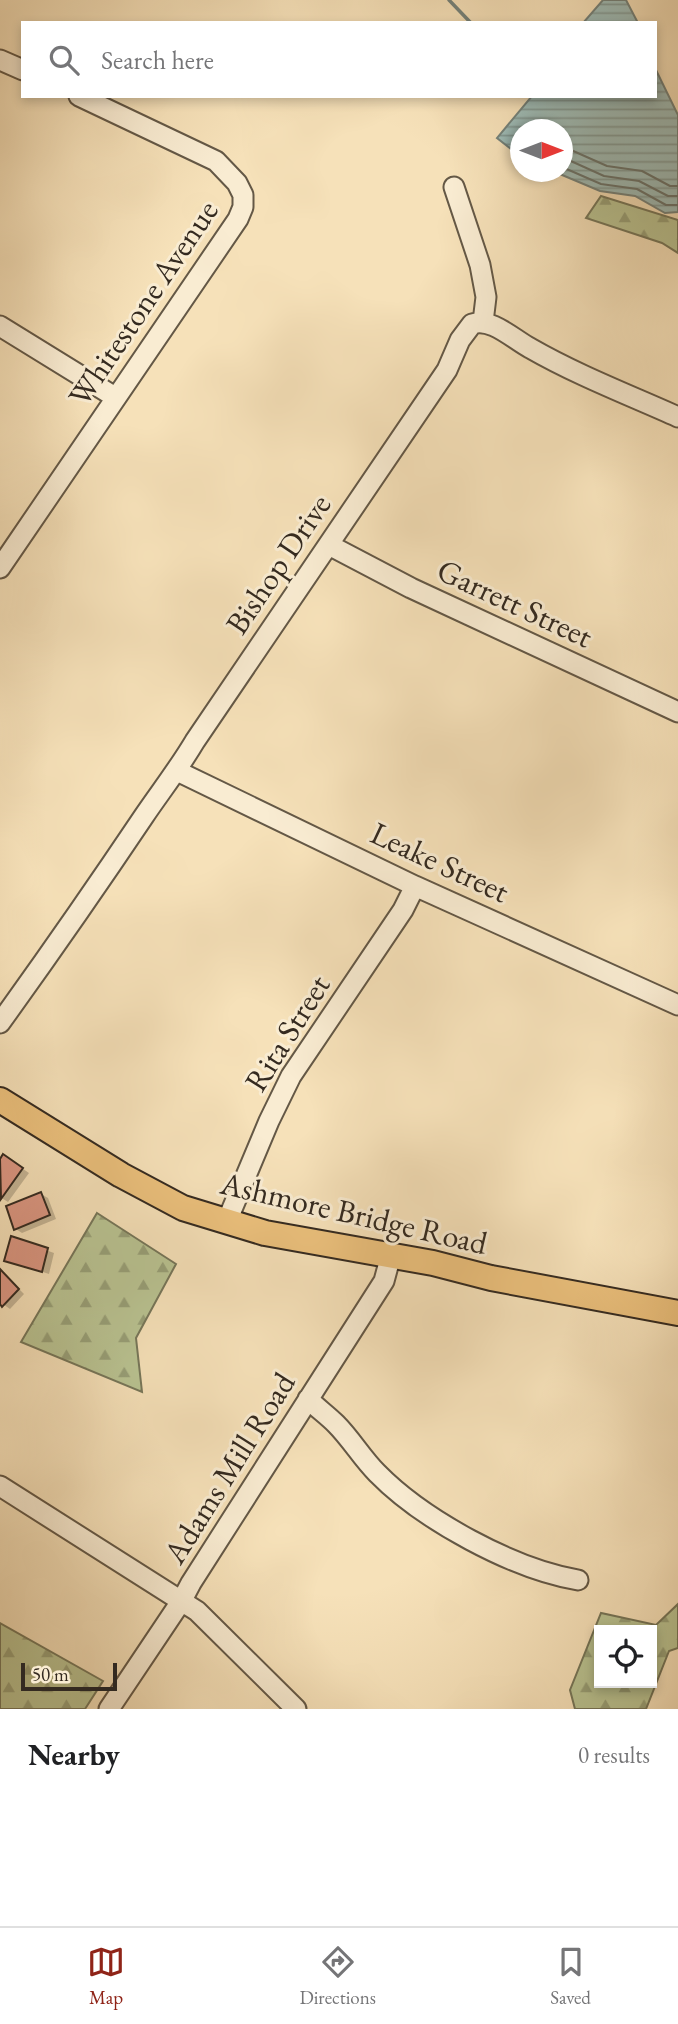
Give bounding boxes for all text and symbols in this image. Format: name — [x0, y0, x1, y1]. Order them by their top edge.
search box — [21, 21, 657, 98]
icon: search — [45, 41, 83, 79]
text: Search here — [101, 43, 214, 77]
north arrow — [510, 119, 573, 182]
street label: Whitestone Avenue — [58, 192, 228, 414]
street label: Bishop Drive — [216, 486, 340, 642]
street label: Garrett Street — [431, 549, 599, 657]
street label: Leake Street — [364, 812, 516, 912]
street label: Rita Street — [235, 967, 339, 1099]
street label: Ashmore Bridge Road — [216, 1162, 492, 1264]
street label: Adams Mill Road — [153, 1364, 305, 1572]
map controls — [594, 1625, 657, 1688]
button: locate — [594, 1625, 657, 1688]
scale bar — [21, 1660, 117, 1692]
text: 50 m — [32, 1662, 69, 1687]
text: Nearby — [28, 1735, 120, 1774]
text: 0 results — [578, 1740, 650, 1770]
tab: Map — [87, 1943, 125, 2010]
tab: Directions — [299, 1943, 376, 2010]
tab: Saved — [550, 1943, 591, 2010]

